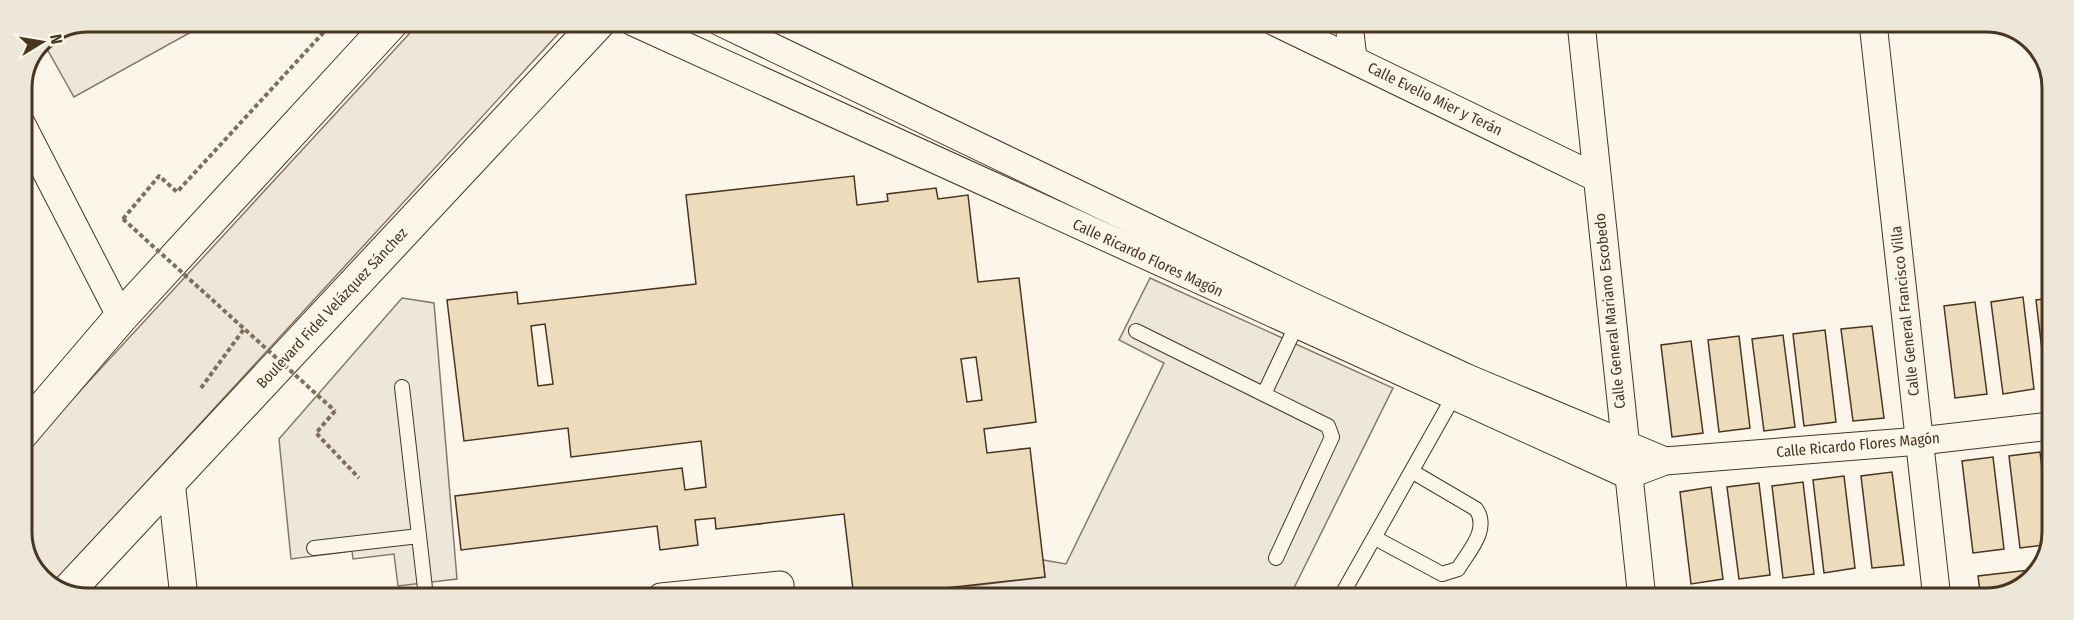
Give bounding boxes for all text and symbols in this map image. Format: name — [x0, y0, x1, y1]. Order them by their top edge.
north arrow — [12, 12, 72, 72]
text: N — [46, 33, 66, 46]
street label: Calle Evelio Mier y Terán — [1365, 59, 1505, 139]
street label: Calle General Mariano Escobedo — [1591, 212, 1629, 410]
street label: Calle Ricardo Flores Magón — [1070, 215, 1226, 301]
street label: Boulevard Fidel Velázquez Sánchez — [253, 224, 411, 392]
street label: Calle General Francisco Villa — [1887, 225, 1923, 397]
street label: Calle Ricardo Flores Magón — [1775, 429, 1941, 461]

